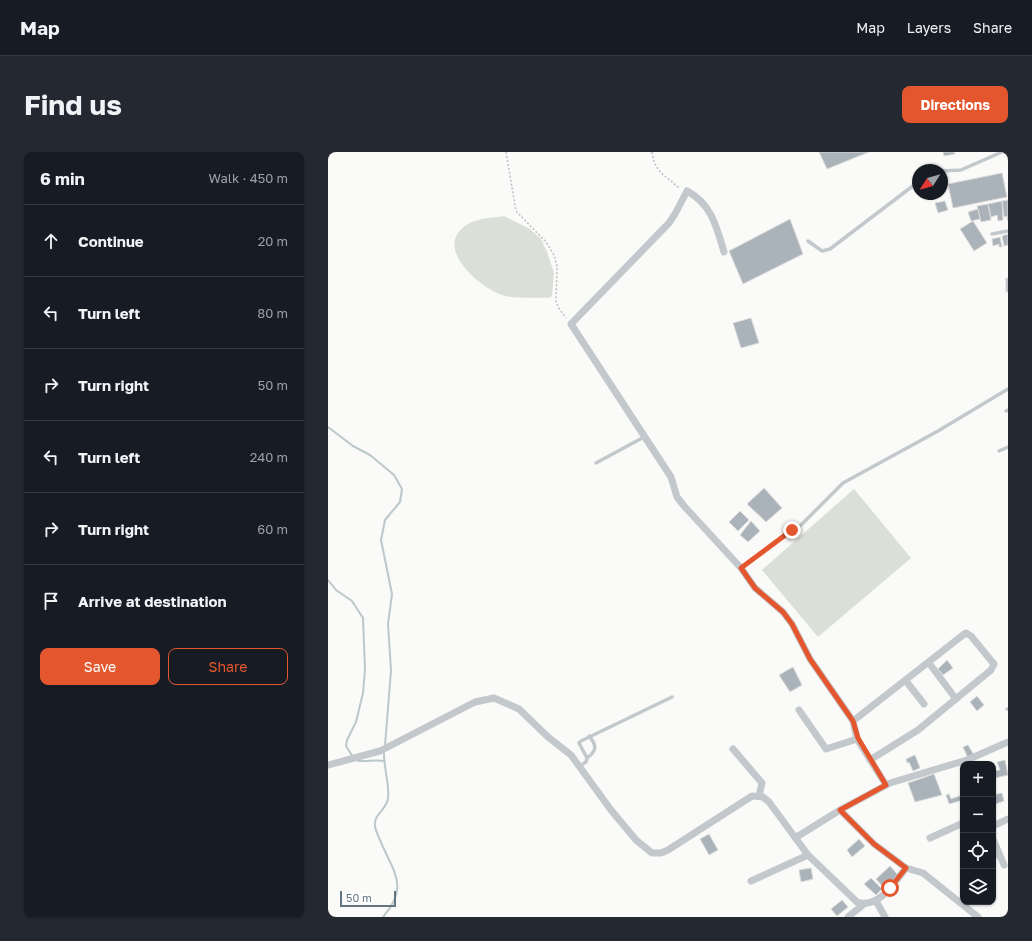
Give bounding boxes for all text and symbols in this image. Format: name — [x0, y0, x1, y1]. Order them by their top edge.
text: Map — [20, 16, 60, 39]
text: Map — [856, 19, 885, 36]
text: Layers — [907, 19, 951, 36]
text: Share — [973, 19, 1012, 36]
button: Directions — [902, 86, 1008, 123]
text: Find us — [24, 88, 122, 121]
north arrow — [912, 164, 948, 200]
text: 6 min — [40, 168, 85, 189]
text: Walk · 450 m — [209, 170, 288, 186]
icon: ahead — [40, 230, 62, 252]
text: Continue — [78, 232, 144, 250]
text: 20 m — [258, 233, 288, 249]
icon: left — [40, 302, 62, 324]
text: Turn left — [78, 304, 140, 322]
text: 80 m — [257, 305, 288, 321]
icon: right — [40, 374, 62, 396]
text: Turn right — [78, 376, 149, 394]
text: 50 m — [258, 377, 288, 393]
icon: left — [40, 446, 62, 468]
text: Turn left — [78, 448, 140, 466]
text: 240 m — [250, 449, 288, 465]
icon: right — [40, 518, 62, 540]
text: Turn right — [78, 520, 149, 538]
text: 60 m — [257, 521, 288, 537]
route end — [783, 521, 801, 539]
icon: arrive — [40, 590, 62, 612]
text: Arrive at destination — [78, 592, 227, 610]
button: Save — [40, 648, 160, 685]
button: Share — [168, 648, 288, 685]
map controls — [960, 761, 996, 905]
button: + — [960, 761, 996, 797]
button: − — [960, 797, 996, 833]
button: locate — [960, 833, 996, 869]
button: layers — [960, 869, 996, 905]
route start — [881, 879, 899, 897]
scale bar — [340, 889, 396, 908]
text: 50 m — [346, 891, 372, 904]

